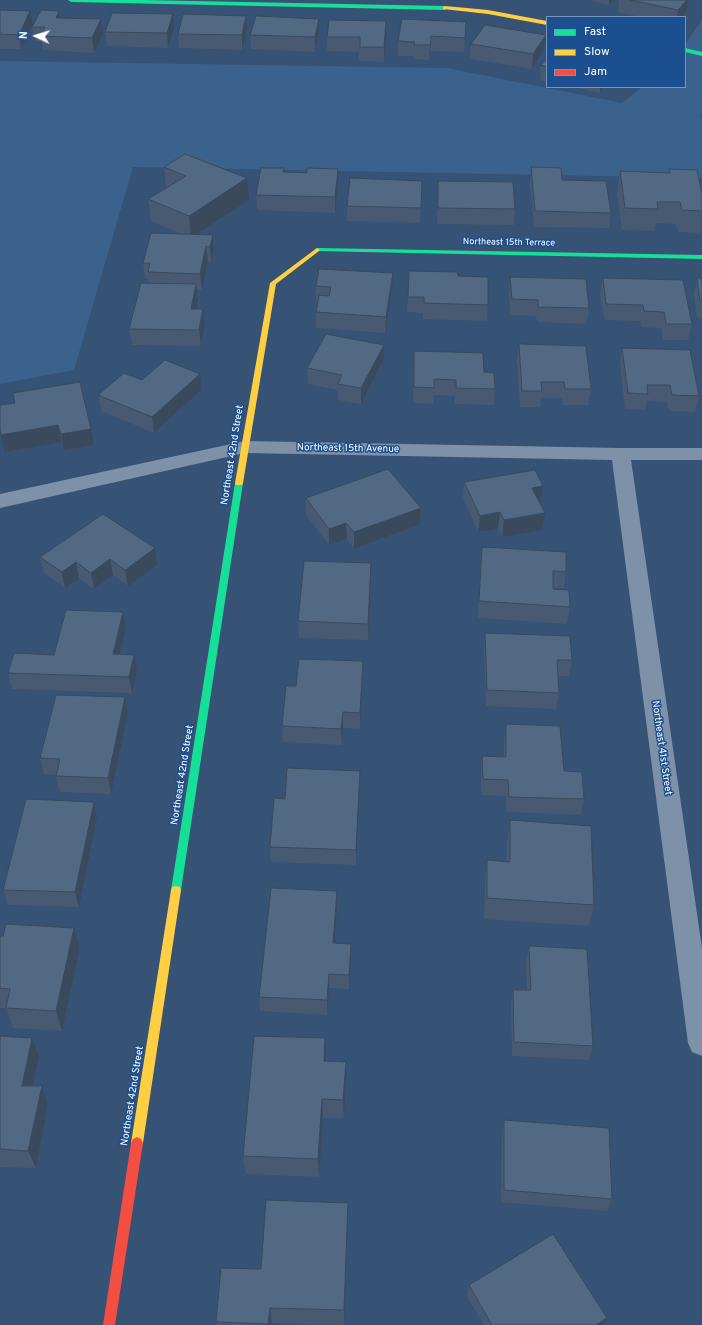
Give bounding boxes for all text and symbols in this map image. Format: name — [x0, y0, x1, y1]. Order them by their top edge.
north arrow — [16, 16, 56, 56]
legend — [546, 16, 686, 88]
text: Fast — [584, 24, 606, 40]
text: N — [17, 31, 31, 40]
text: Slow — [584, 44, 610, 60]
text: Jam — [584, 64, 607, 80]
street label: Northeast 15th Terrace — [463, 237, 555, 249]
street label: Northeast 42nd Street — [219, 404, 247, 506]
street label: Northeast 15th Avenue — [297, 442, 399, 456]
street label: Northeast 41st Street — [648, 700, 674, 796]
street label: Northeast 42nd Street — [169, 724, 197, 826]
street label: Northeast 42nd Street — [119, 1045, 147, 1147]

